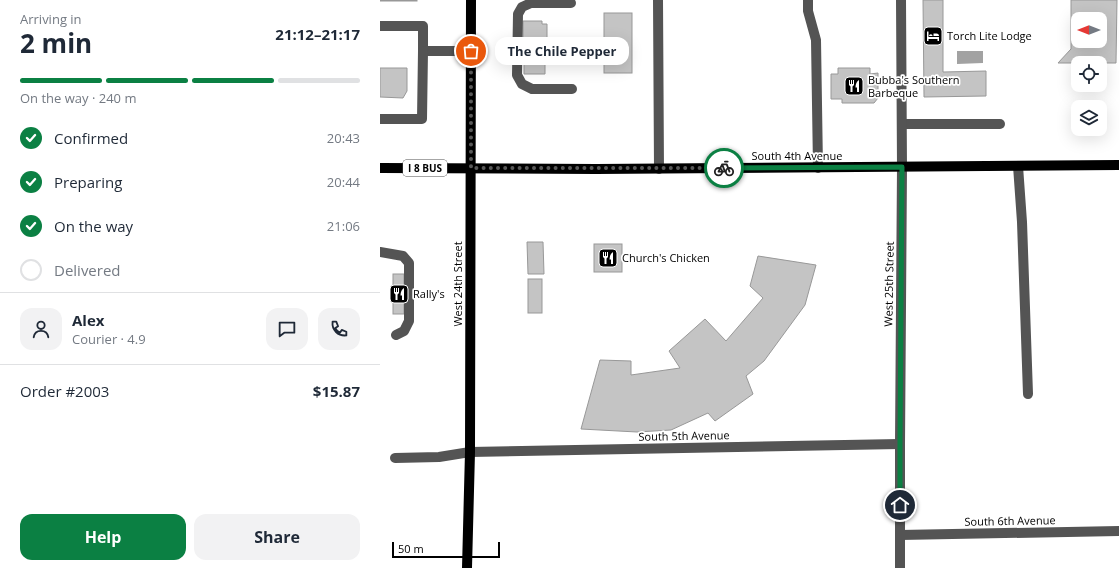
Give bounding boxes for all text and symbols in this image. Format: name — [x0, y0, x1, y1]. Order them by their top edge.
text: Arriving in — [20, 10, 82, 28]
north arrow — [1071, 12, 1107, 48]
map controls — [1071, 12, 1107, 136]
text: 21:12–21:17 — [275, 24, 360, 44]
text: 2 min — [20, 25, 92, 61]
hotel icon: Torch Lite Lodge — [922, 25, 944, 47]
place label: Torch Lite Lodge — [947, 28, 1032, 43]
pin — [454, 34, 488, 68]
callout: The Chile Pepper — [495, 37, 629, 65]
icon: bag — [460, 40, 482, 62]
text: The Chile Pepper — [508, 42, 616, 60]
button: locate — [1071, 56, 1107, 92]
place label: Bubba's Southern Barbeque — [868, 72, 959, 100]
restaurant icon: Bubba's Southern Barbeque — [843, 75, 865, 97]
text: On the way · 240 m — [20, 89, 136, 107]
button: layers — [1071, 100, 1107, 136]
icon: check — [20, 127, 42, 149]
text: Confirmed — [54, 128, 128, 148]
text: 20:43 — [327, 129, 360, 147]
courier — [704, 148, 744, 188]
street label: South 4th Avenue — [751, 148, 843, 163]
icon: bike — [713, 157, 735, 179]
road number: I 8 BUS — [403, 160, 447, 176]
icon: check — [20, 171, 42, 193]
text: Preparing — [54, 172, 122, 192]
text: 20:44 — [327, 173, 360, 191]
icon: check — [20, 215, 42, 237]
text: On the way — [54, 216, 133, 236]
text: 21:06 — [327, 217, 360, 235]
street label: West 24th Street — [450, 241, 465, 327]
street label: West 25th Street — [880, 241, 897, 327]
restaurant icon: Church's Chicken — [597, 247, 619, 269]
place label: Church's Chicken — [622, 250, 710, 265]
text: Delivered — [54, 260, 121, 280]
restaurant icon: Rally's — [388, 283, 410, 305]
place label: Rally's — [413, 286, 445, 301]
button: person — [20, 308, 62, 350]
button: chat — [266, 308, 308, 350]
button: phone — [318, 308, 360, 350]
text: Alex — [72, 310, 104, 330]
text: Courier · 4.9 — [72, 330, 146, 348]
text: Order #2003 — [20, 381, 109, 401]
text: $15.87 — [313, 381, 360, 401]
street label: South 5th Avenue — [638, 427, 730, 444]
pin — [883, 488, 917, 522]
icon: home — [889, 494, 911, 516]
street label: South 6th Avenue — [964, 512, 1056, 529]
button: Help — [20, 514, 186, 560]
button: Share — [194, 514, 360, 560]
scale bar — [392, 540, 500, 559]
text: 50 m — [398, 541, 424, 556]

